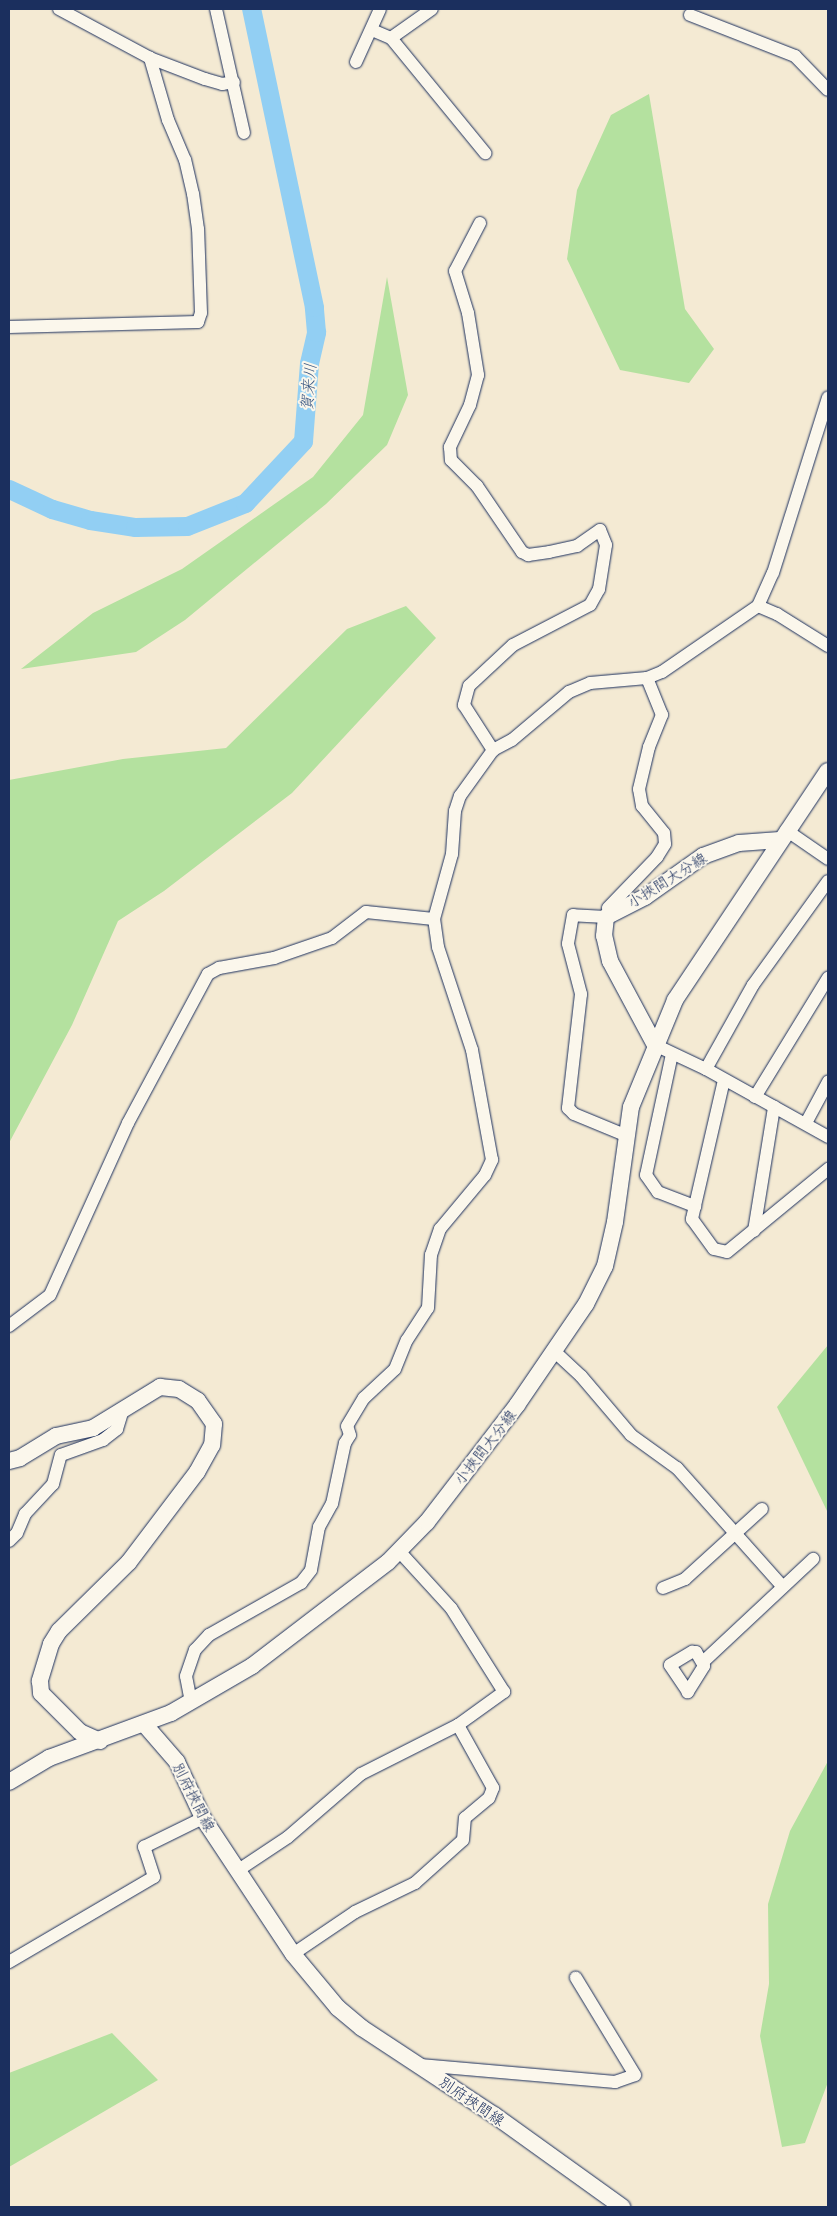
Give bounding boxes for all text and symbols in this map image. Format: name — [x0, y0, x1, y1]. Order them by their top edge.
water label: 賀来川 — [296, 362, 320, 412]
street label: 小挾間大分線 — [624, 849, 710, 911]
street label: 小挾間大分線 — [450, 1406, 520, 1488]
street label: 別府挾間線 — [169, 1760, 219, 1834]
street label: 別府挾間線 — [436, 2073, 508, 2129]

